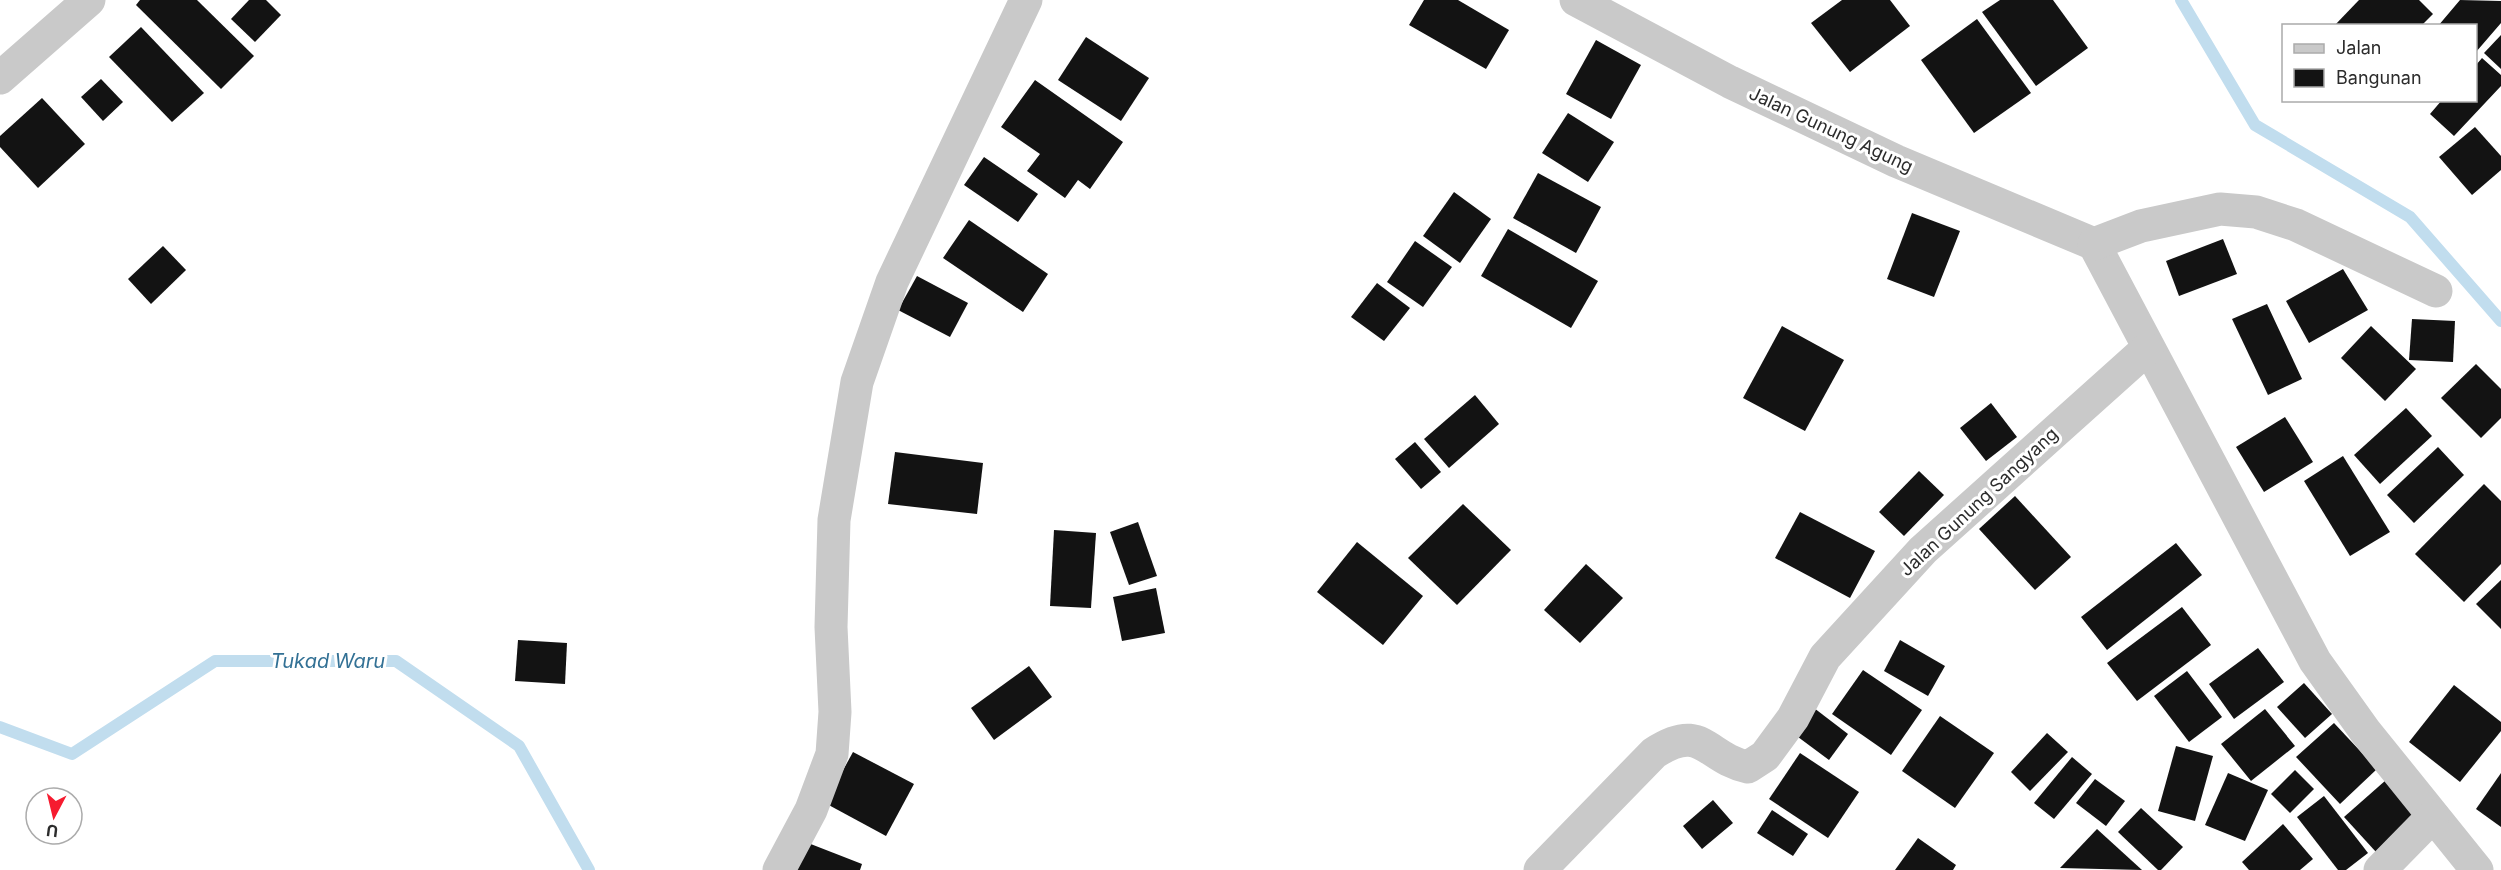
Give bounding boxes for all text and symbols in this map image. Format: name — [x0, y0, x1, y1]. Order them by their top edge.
legend — [2282, 24, 2477, 102]
text: Jalan — [2336, 37, 2381, 58]
text: Bangunan — [2336, 67, 2422, 88]
street label: Jalan Gunung Agung — [1746, 82, 1917, 177]
street label: Jalan Gunung Sangyang — [1896, 423, 2062, 580]
water label: Tukad Waru — [271, 649, 385, 673]
north arrow — [24, 786, 84, 846]
text: U — [45, 820, 59, 842]

